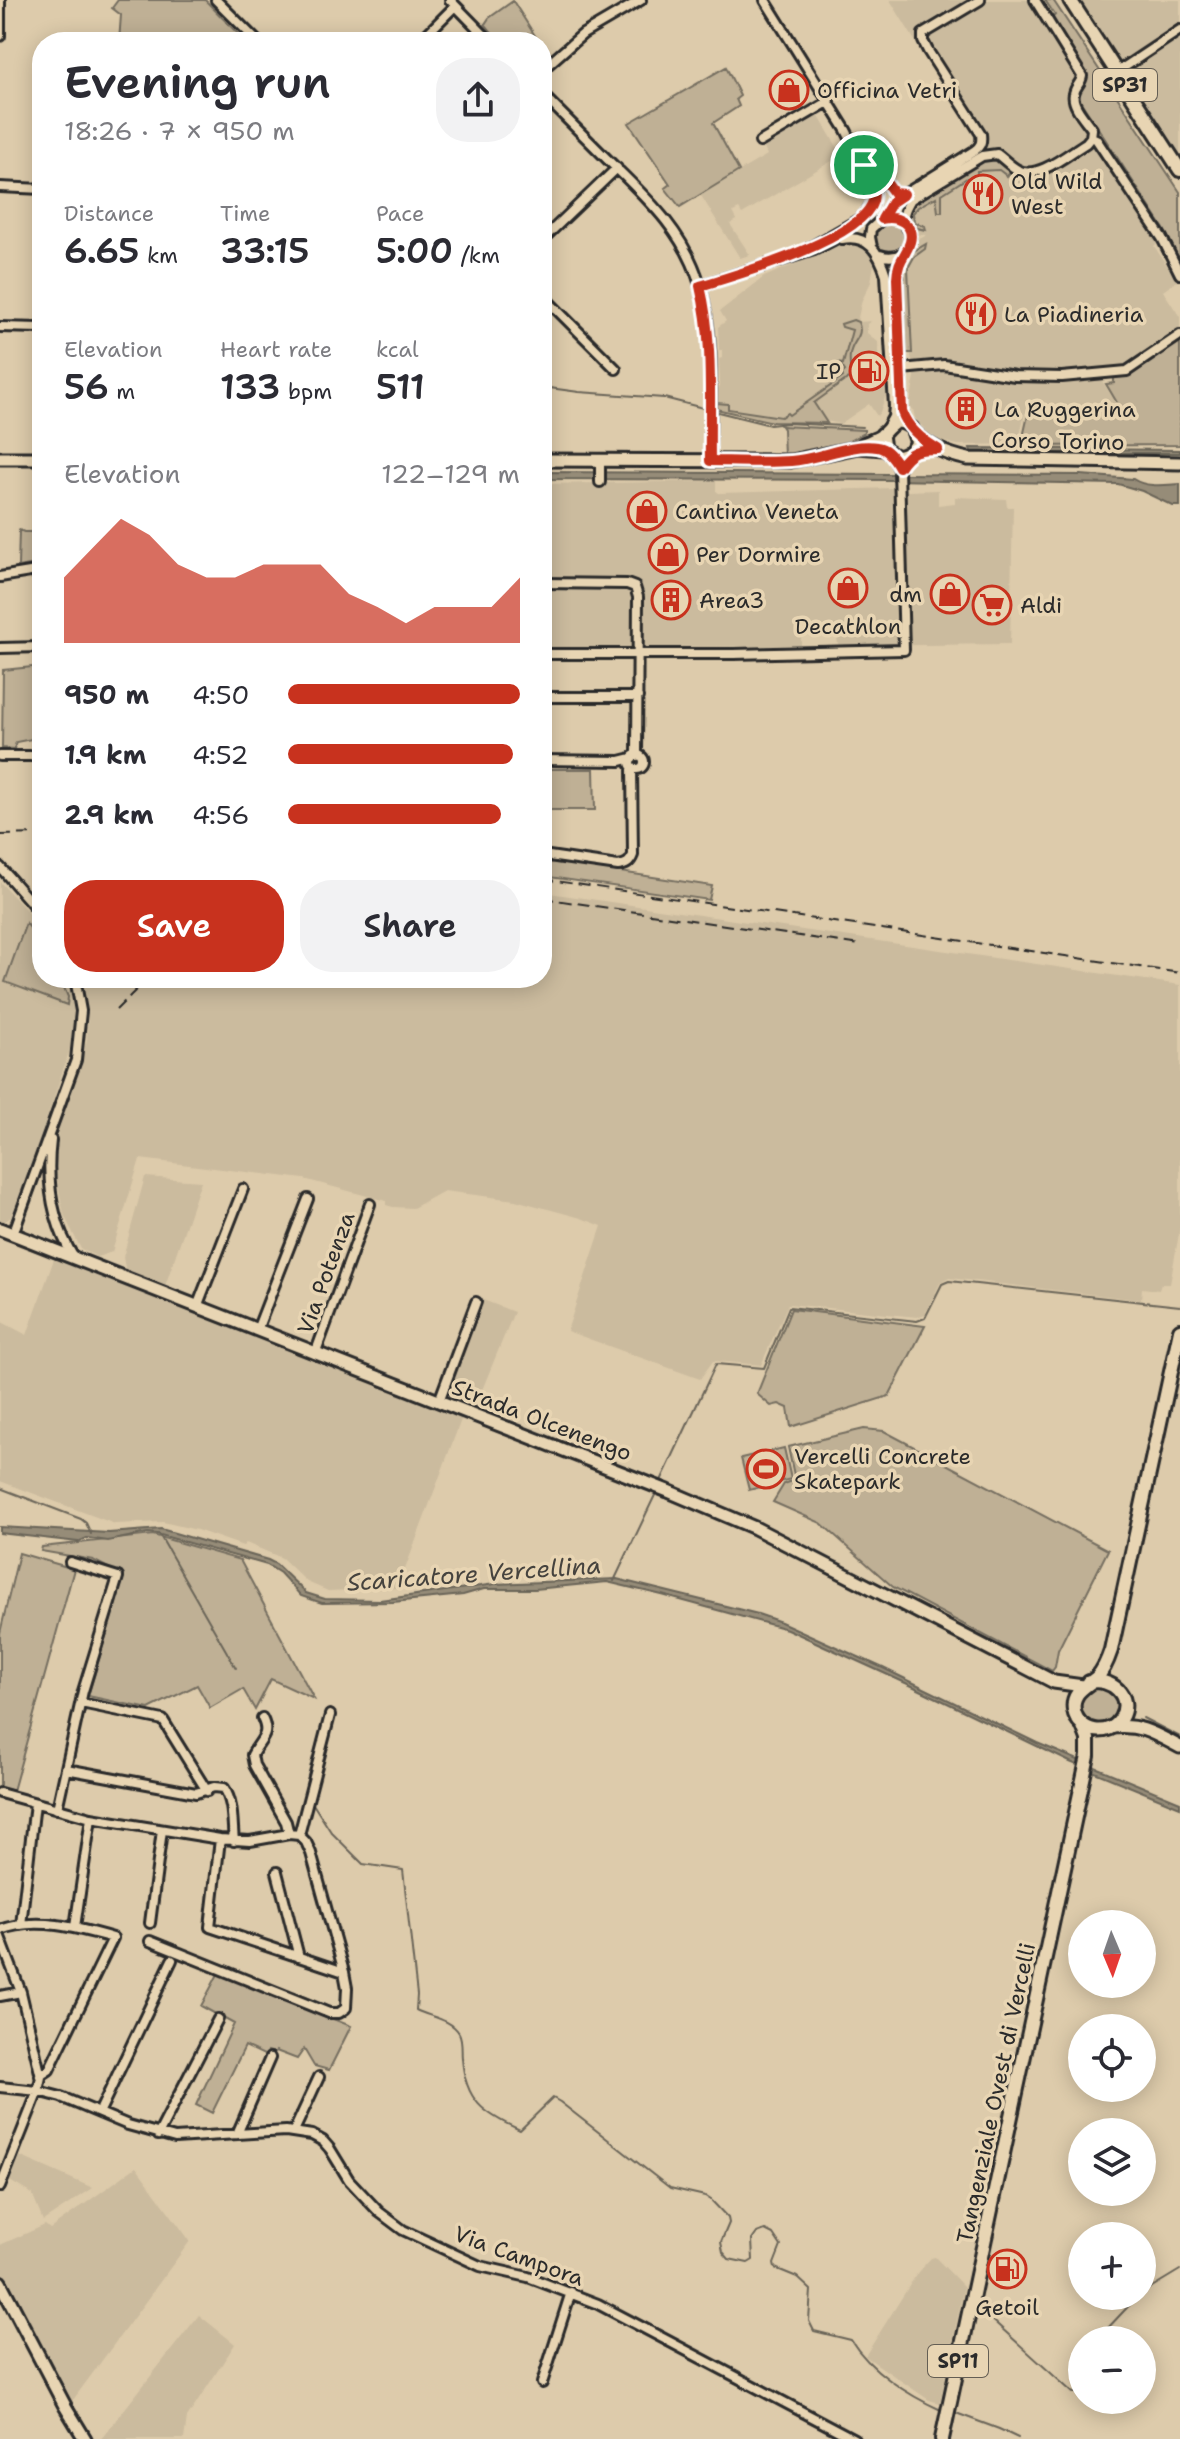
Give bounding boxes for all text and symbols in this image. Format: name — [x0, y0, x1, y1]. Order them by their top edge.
text: Evening run — [64, 53, 331, 112]
button: share — [436, 58, 520, 142]
shop icon: Officina Vetri — [768, 69, 810, 111]
road number: SP31 — [1093, 69, 1157, 101]
place label: Officina Vetri — [817, 76, 957, 105]
text: 18:26 · 7 × 950 m — [64, 113, 295, 148]
pin — [830, 131, 898, 199]
icon: arrive — [842, 143, 886, 187]
place label: Old Wild West — [1011, 167, 1102, 221]
restaurant icon: Old Wild West — [962, 173, 1004, 215]
text: Distance — [64, 199, 154, 228]
text: Time — [220, 199, 270, 228]
text: Pace — [376, 199, 424, 228]
text: 6.65 — [64, 228, 139, 274]
text: 33:15 — [220, 228, 309, 274]
text: 5:00 — [376, 228, 453, 274]
text: km — [139, 241, 178, 270]
text: /km — [453, 241, 500, 270]
restaurant icon: La Piadineria — [955, 293, 997, 335]
place label: La Piadineria — [1004, 300, 1144, 329]
text: Elevation — [64, 335, 162, 364]
text: Heart rate — [220, 335, 332, 364]
text: kcal — [376, 335, 419, 364]
fuel station icon: IP — [848, 350, 890, 392]
place label: IP — [816, 357, 841, 386]
text: 56 — [64, 364, 109, 410]
text: 133 — [220, 364, 280, 410]
text: 511 — [376, 364, 425, 410]
text: m — [109, 377, 135, 406]
text: bpm — [280, 377, 332, 406]
building icon: La Ruggerina — [945, 388, 987, 430]
place label: La Ruggerina — [994, 395, 1136, 424]
street label: Corso Torino — [991, 425, 1125, 457]
text: Elevation — [64, 456, 180, 491]
text: 122–129 m — [381, 456, 520, 491]
shop icon: Cantina Veneta — [626, 490, 668, 532]
place label: Cantina Veneta — [675, 497, 839, 526]
shop icon: Per Dormire — [647, 533, 689, 575]
place label: Per Dormire — [696, 540, 821, 569]
shop icon: Decathlon — [827, 567, 869, 609]
shop icon: dm — [929, 573, 971, 615]
building icon: Area3 — [650, 579, 692, 621]
place label: dm — [889, 580, 922, 609]
supermarket icon: Aldi — [971, 584, 1013, 626]
place label: Area3 — [699, 586, 765, 615]
place label: Aldi — [1020, 591, 1062, 620]
place label: Decathlon — [795, 612, 901, 641]
text: 950 m — [64, 677, 149, 712]
text: 4:50 — [192, 677, 250, 712]
text: 1.9 km — [64, 737, 146, 772]
text: 4:52 — [192, 737, 248, 772]
text: 2.9 km — [64, 797, 154, 832]
text: 4:56 — [192, 797, 249, 832]
button: Save — [64, 880, 284, 972]
button: Share — [300, 880, 520, 972]
street label: Via Potenza — [291, 1208, 362, 1338]
street label: Strada Olcenengo — [448, 1372, 636, 1468]
place label: Vercelli Concrete Skatepark — [794, 1442, 971, 1496]
sports icon: Vercelli Concrete Skatepark — [745, 1448, 787, 1490]
water label: Scaricatore Vercellina — [346, 1549, 602, 1599]
north arrow — [1068, 1910, 1156, 1998]
map controls — [1068, 1910, 1156, 2414]
street label: Tangenziale Ovest di Vercelli — [950, 1940, 1042, 2246]
button: locate — [1068, 2014, 1156, 2102]
button: layers — [1068, 2118, 1156, 2206]
street label: Via Campora — [450, 2219, 588, 2293]
button: + — [1068, 2222, 1156, 2310]
fuel station icon: Getoil — [986, 2248, 1028, 2290]
place label: Getoil — [975, 2293, 1039, 2322]
button: − — [1068, 2326, 1156, 2414]
road number: SP11 — [928, 2345, 988, 2377]

